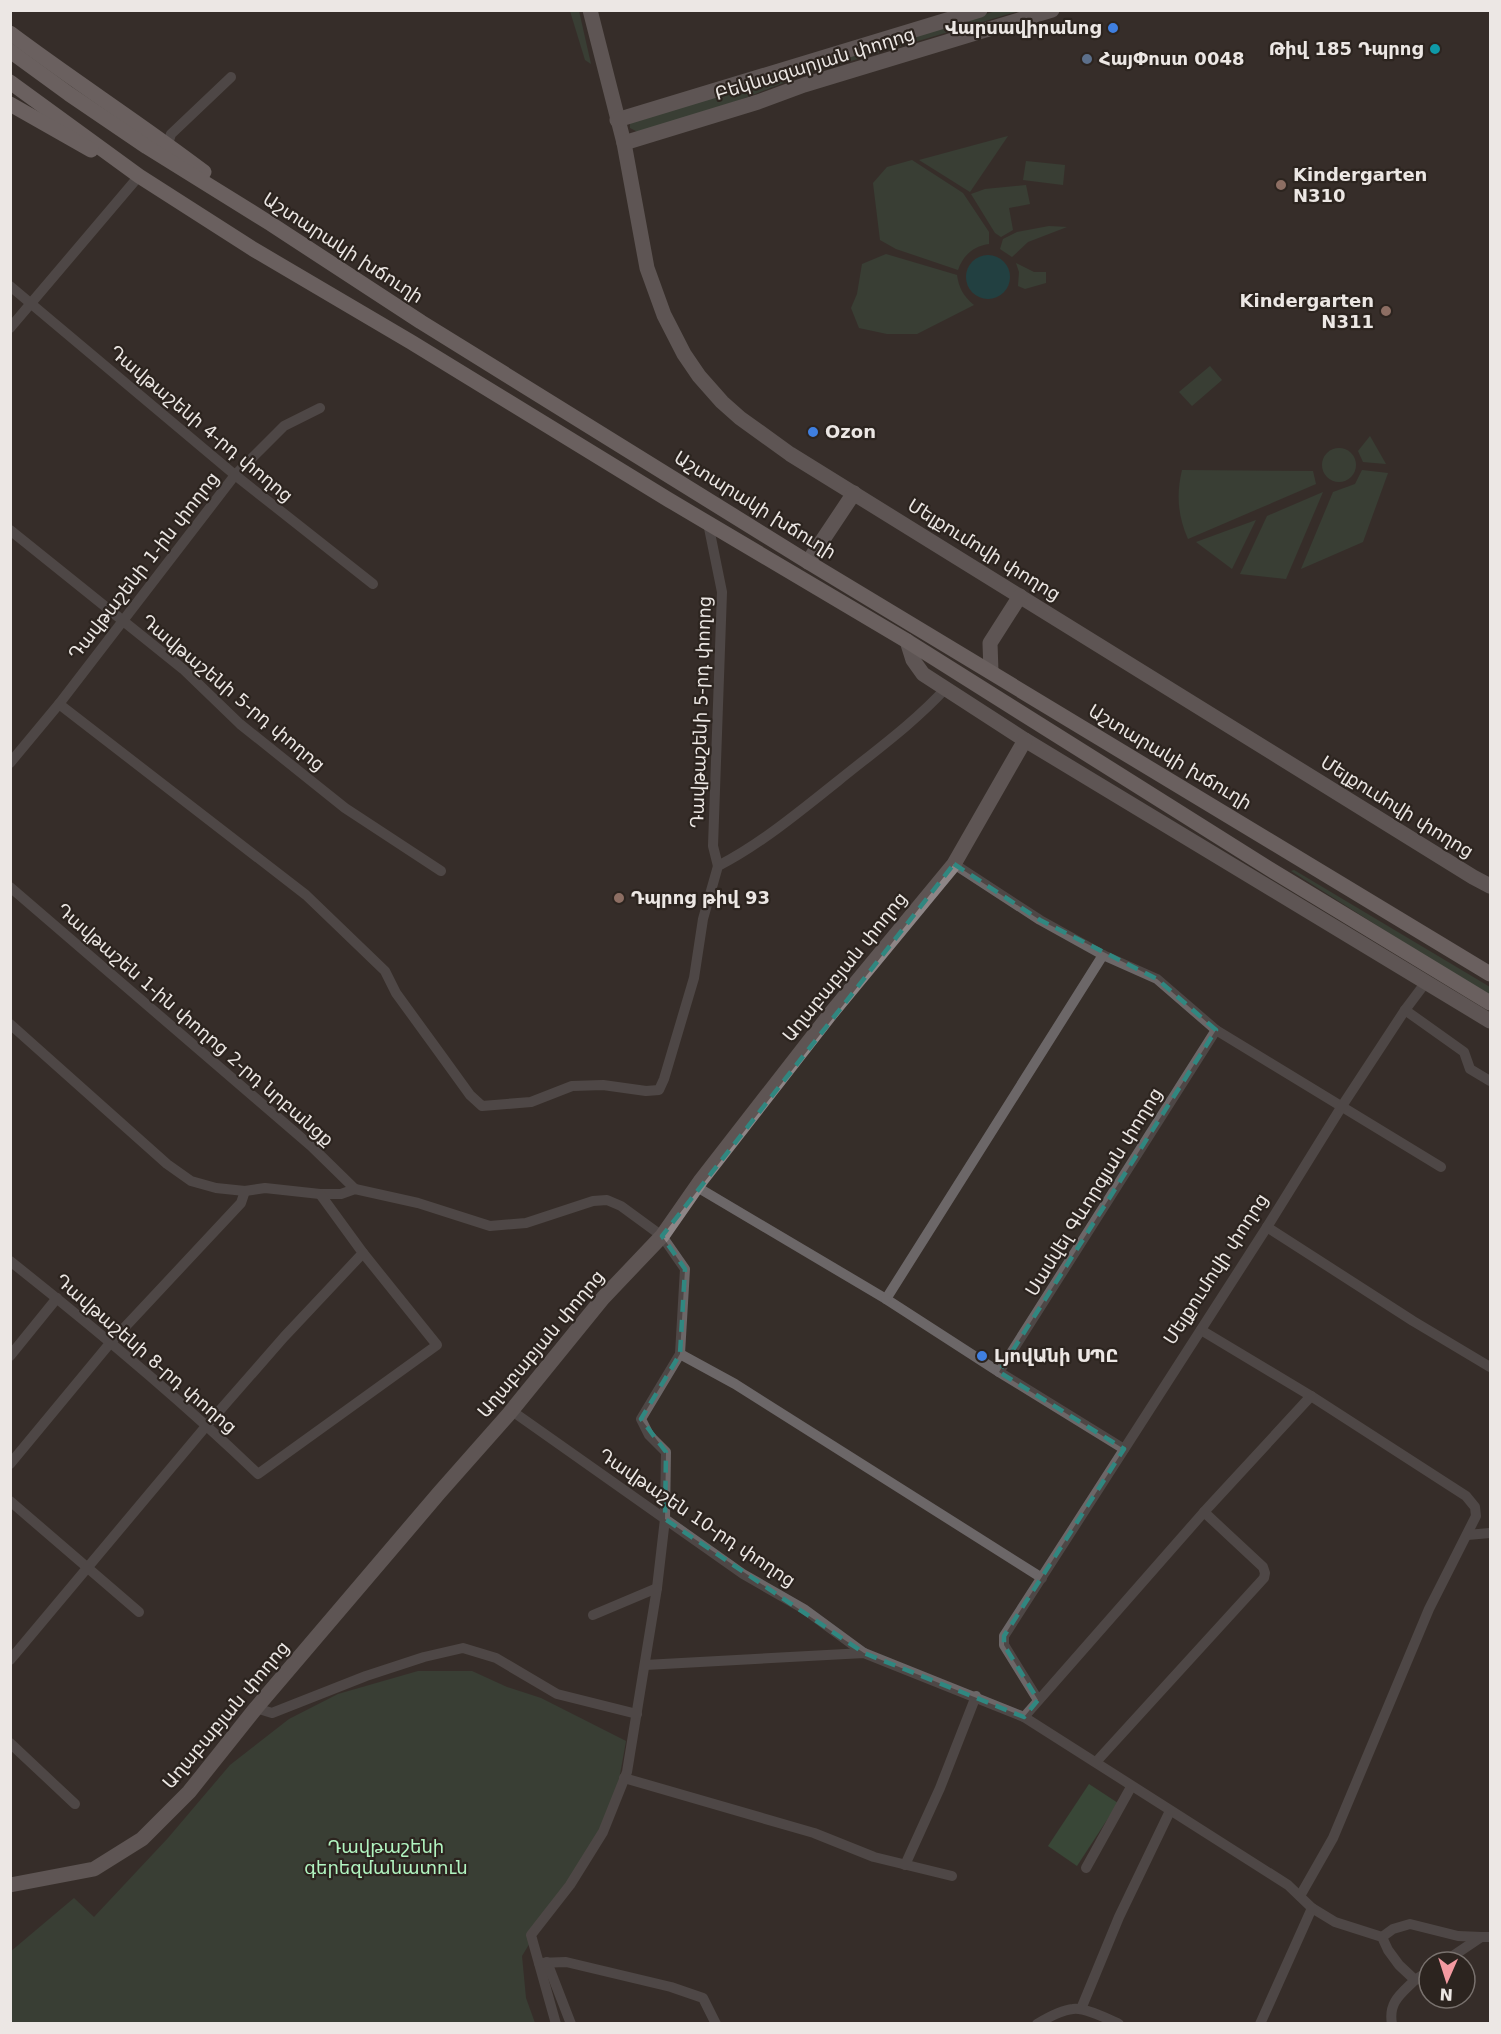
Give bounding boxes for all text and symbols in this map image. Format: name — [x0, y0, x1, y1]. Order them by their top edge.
place label: Վարսավիրանոց — [945, 17, 1101, 38]
marker: Վարսավիրանոց — [1106, 21, 1120, 35]
street label: Բեկնազարյան փողոց — [712, 23, 917, 104]
place label: Թիվ 185 Դպրոց — [1269, 38, 1423, 59]
marker: Թիվ 185 Դպրոց — [1428, 42, 1442, 56]
place label: ՀայՓոստ 0048 — [1099, 48, 1244, 69]
marker: ՀայՓոստ 0048 — [1080, 52, 1094, 66]
place label: Kindergarten N310 — [1293, 164, 1427, 206]
marker: Kindergarten N310 — [1274, 178, 1288, 192]
street label: Աշտարակի խճուղի — [259, 188, 427, 307]
place label: Kindergarten N311 — [1240, 290, 1374, 332]
marker: Kindergarten N311 — [1379, 304, 1393, 318]
street label: Դավթաշենի 4-րդ փողոց — [106, 341, 297, 506]
place label: Ozon — [825, 421, 876, 442]
marker: Ozon — [806, 425, 820, 439]
street label: Աշտարակի խճուղի — [671, 446, 840, 563]
street label: Դավթաշենի 1-ին փողոց — [64, 468, 223, 664]
street label: Մելքումովի փողոց — [904, 494, 1064, 605]
street label: Դավթաշենի 5-րդ փողոց — [686, 595, 715, 828]
street label: Դավթաշենի 5-րդ փողոց — [138, 610, 329, 775]
street label: Աշտարակի խճուղի — [1085, 700, 1256, 814]
street label: Մելքումովի փողոց — [1317, 751, 1477, 862]
place label: Դպրոց թիվ 93 — [631, 887, 770, 908]
street label: Աղաբաբյան փողոց — [778, 888, 911, 1045]
marker: Դպրոց թիվ 93 — [612, 891, 626, 905]
street label: Դավթաշեն 1-ին փողոց 2-րդ նրբանցք — [53, 899, 338, 1150]
street label: Սամվել Գևորգյան փողոց — [1021, 1084, 1166, 1300]
street label: Մելքումովի փողոց — [1159, 1189, 1272, 1348]
street label: Աղաբաբյան փողոց — [473, 1266, 608, 1422]
street label: Դավթաշենի 8-րդ փողոց — [52, 1269, 241, 1438]
place label: ԼյովԱնի ՍՊԸ — [994, 1345, 1119, 1366]
marker: ԼյովԱնի ՍՊԸ — [975, 1349, 989, 1363]
street label: Դավթաշեն 10-րդ փողոց — [595, 1444, 800, 1591]
street label: Աղաբաբյան փողոց — [158, 1637, 293, 1793]
park label: Դավթաշենի գերեզմանատուն — [304, 1836, 468, 1878]
north arrow — [1417, 1950, 1477, 2010]
text: N — [1439, 1985, 1453, 2004]

